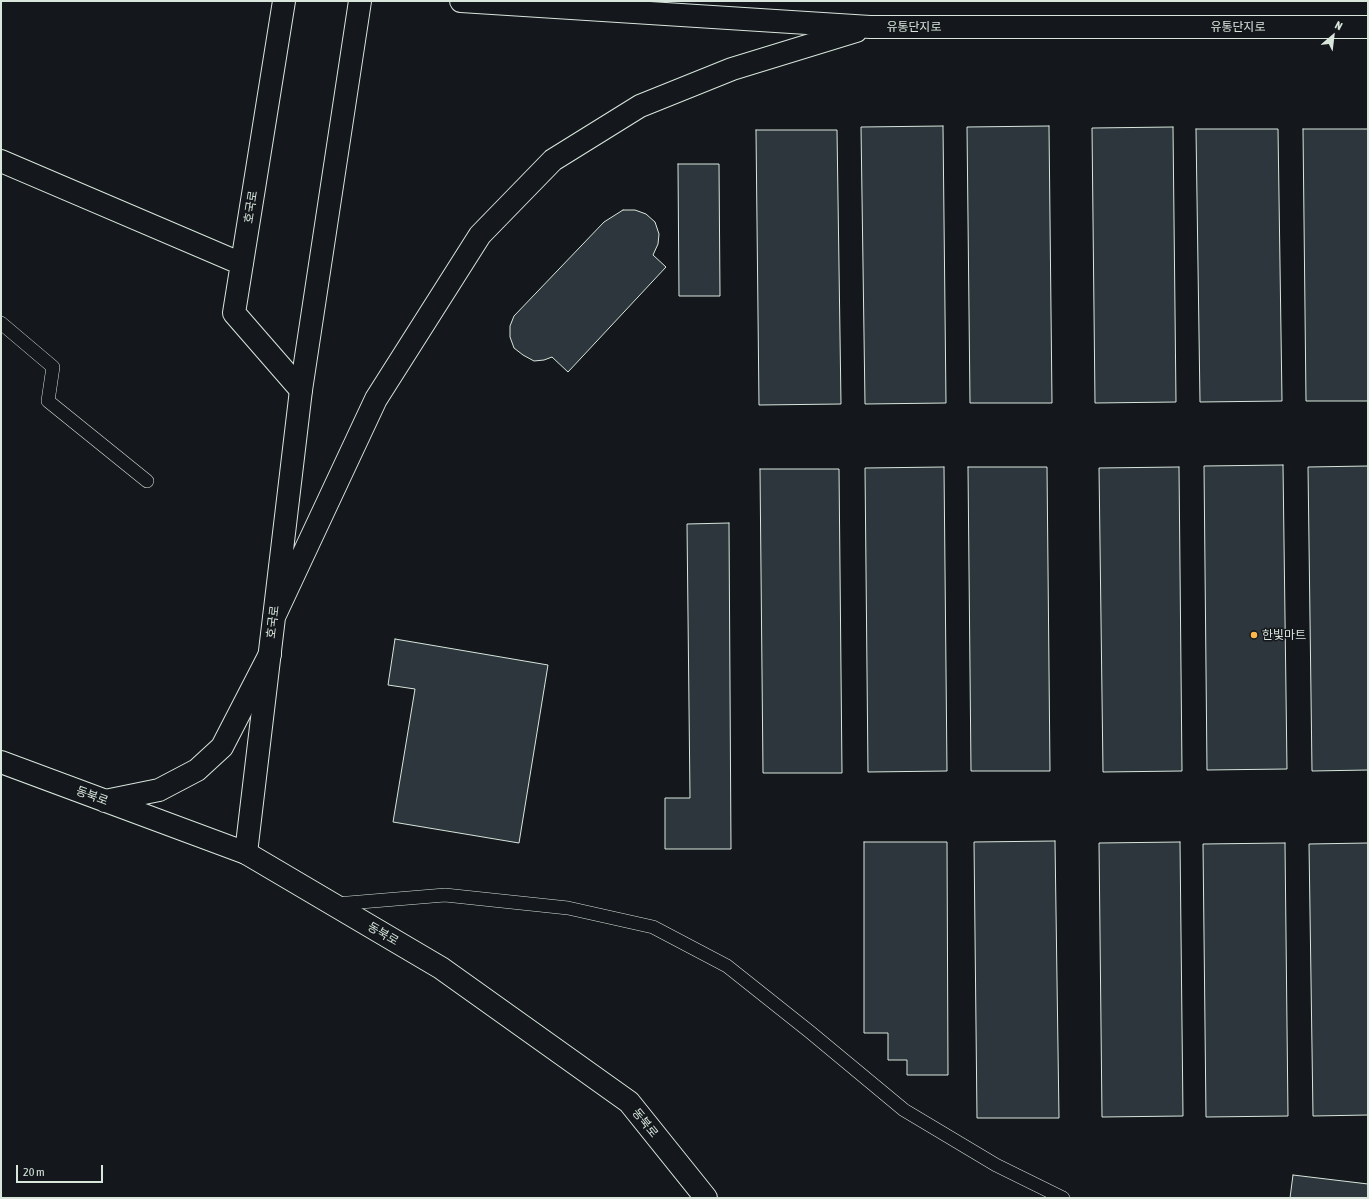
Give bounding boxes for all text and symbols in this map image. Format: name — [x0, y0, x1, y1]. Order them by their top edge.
north arrow — [1313, 16, 1353, 56]
text: N — [1333, 19, 1344, 32]
street label: 유통단지로 — [886, 20, 942, 34]
street label: 유통단지로 — [1210, 20, 1266, 34]
street label: 호국로 — [241, 190, 261, 224]
street label: 호국로 — [264, 605, 282, 639]
place label: 한빛마트 — [1262, 628, 1306, 642]
marker: 한빛마트 — [1249, 630, 1259, 640]
street label: 동북로 — [74, 784, 110, 808]
street label: 동북로 — [365, 919, 401, 949]
street label: 동북로 — [629, 1106, 661, 1140]
scale bar — [18, 1157, 105, 1183]
text: 20 m — [23, 1165, 45, 1179]

